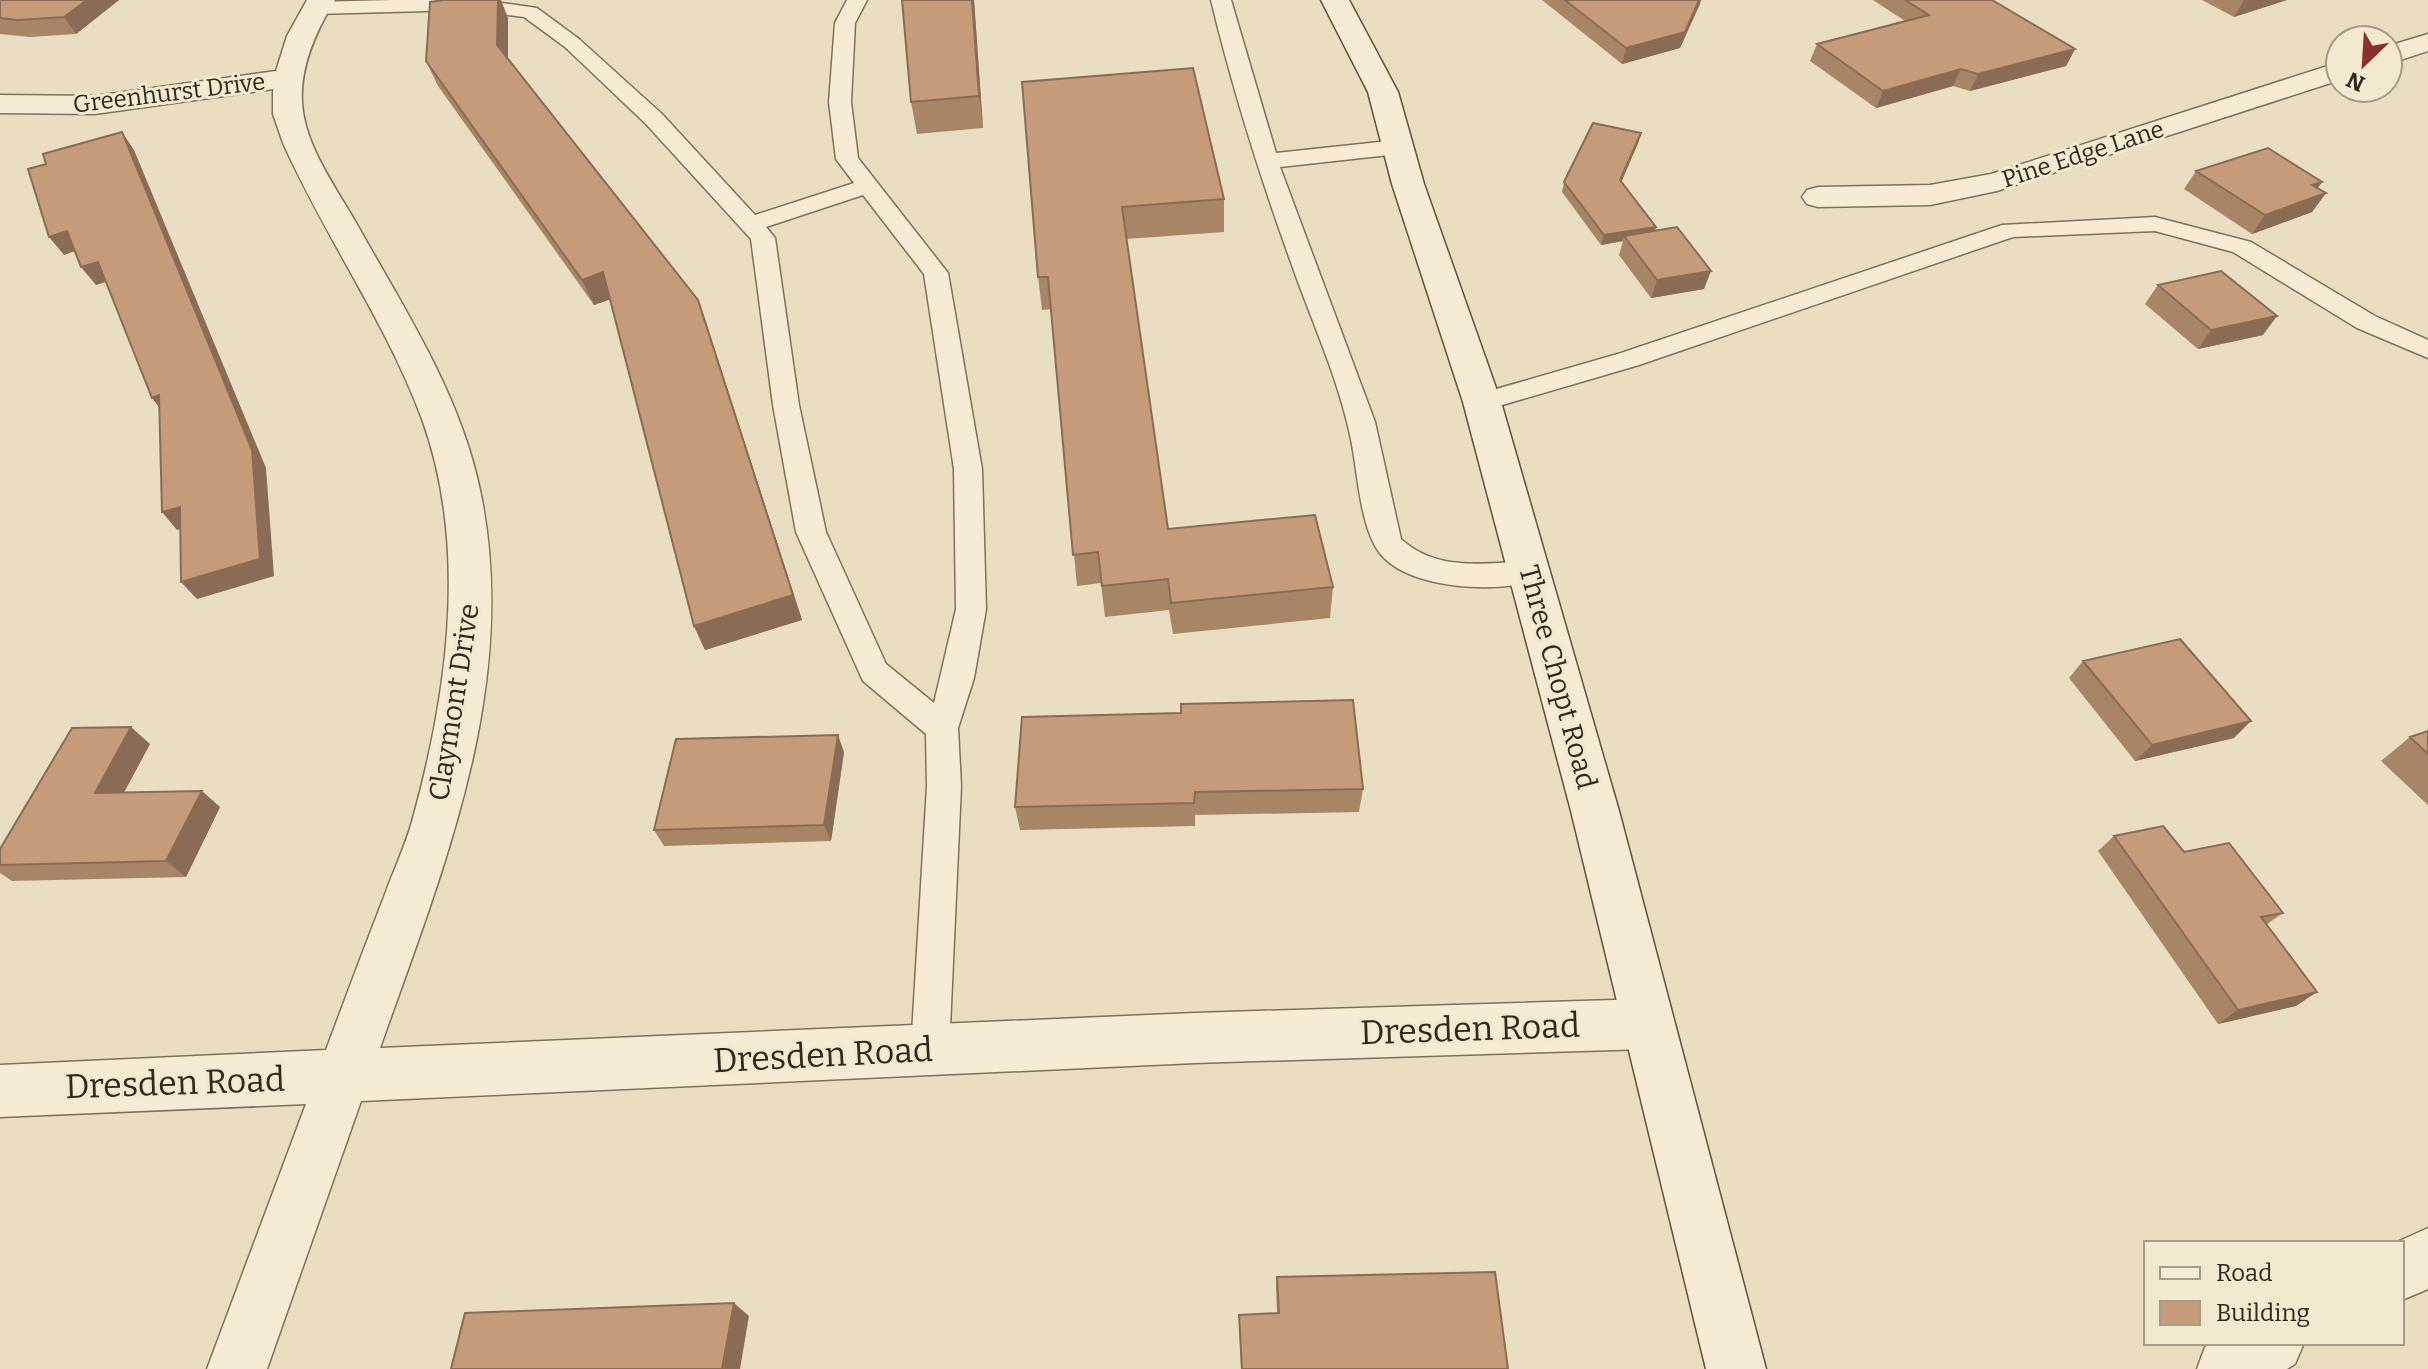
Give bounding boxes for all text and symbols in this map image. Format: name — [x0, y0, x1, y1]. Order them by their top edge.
north arrow — [2324, 24, 2404, 104]
text: N — [2342, 66, 2369, 97]
street label: Greenhurst Drive — [71, 67, 267, 119]
street label: Pine Edge Lane — [1999, 115, 2167, 193]
street label: Three Chopt Road — [1512, 561, 1604, 793]
street label: Claymont Drive — [422, 601, 486, 803]
street label: Dresden Road — [1359, 1005, 1581, 1053]
street label: Dresden Road — [712, 1029, 934, 1081]
street label: Dresden Road — [64, 1059, 286, 1107]
legend — [2144, 1241, 2404, 1345]
text: Road — [2216, 1259, 2272, 1287]
text: Building — [2216, 1299, 2310, 1327]

